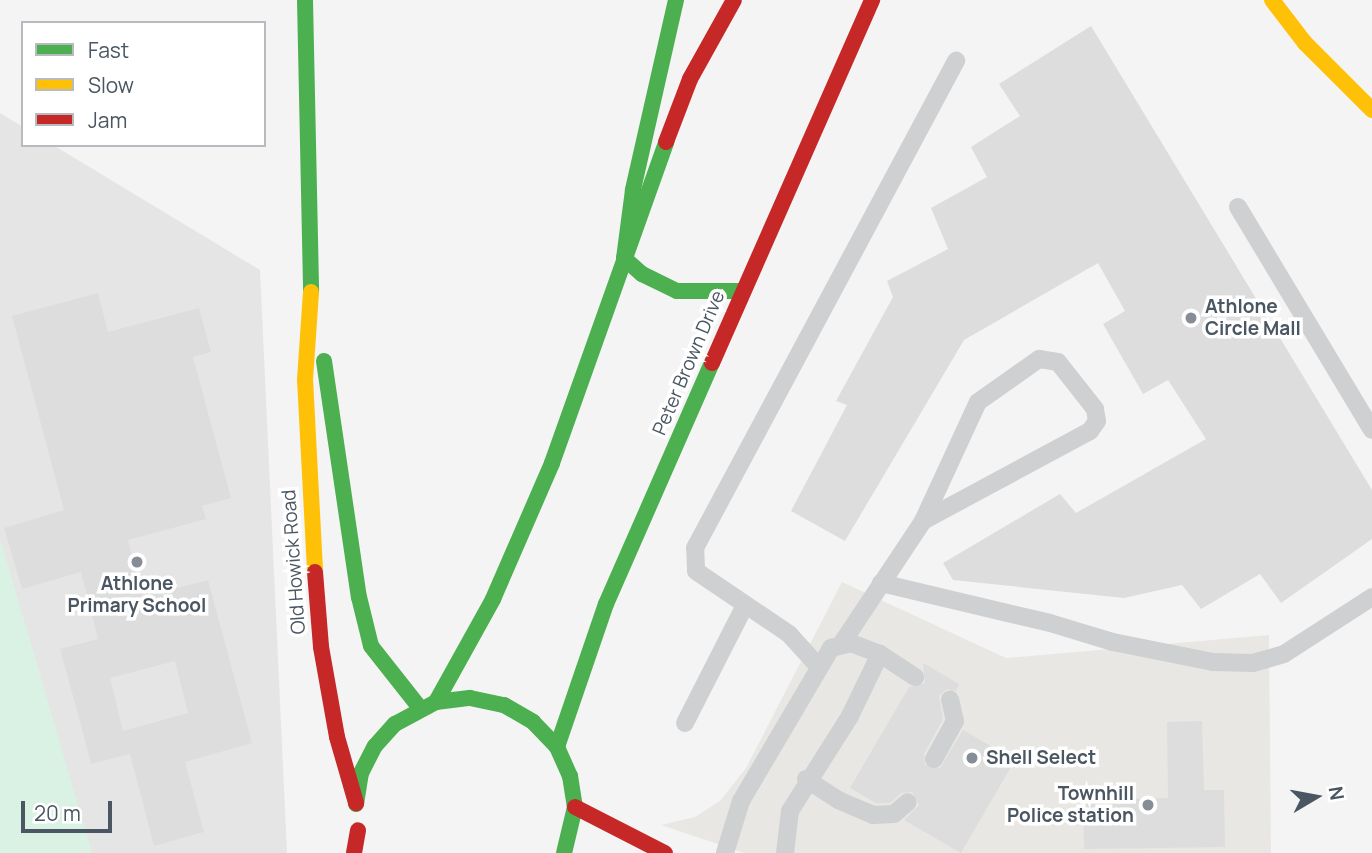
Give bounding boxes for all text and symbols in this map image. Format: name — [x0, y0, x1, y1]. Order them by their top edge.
legend — [21, 21, 266, 147]
text: Fast — [88, 36, 129, 64]
text: Slow — [88, 71, 134, 99]
text: Jam — [88, 106, 127, 134]
street label: Peter Brown Drive — [648, 287, 730, 439]
place label: Athlone Circle Mall — [1205, 296, 1301, 340]
marker: Athlone Circle Mall — [1183, 310, 1199, 326]
street label: Old Howick Road — [278, 489, 310, 635]
marker: Athlone Primary School — [129, 554, 145, 570]
place label: Athlone Primary School — [68, 573, 206, 617]
place label: Shell Select — [986, 747, 1096, 769]
marker: Shell Select — [964, 750, 980, 766]
north arrow — [1281, 762, 1351, 832]
place label: Townhill Police station — [1007, 783, 1134, 827]
text: N — [1323, 784, 1351, 802]
scale bar — [24, 786, 116, 830]
marker: Townhill Police station — [1140, 797, 1156, 813]
text: 20 m — [34, 799, 81, 827]

